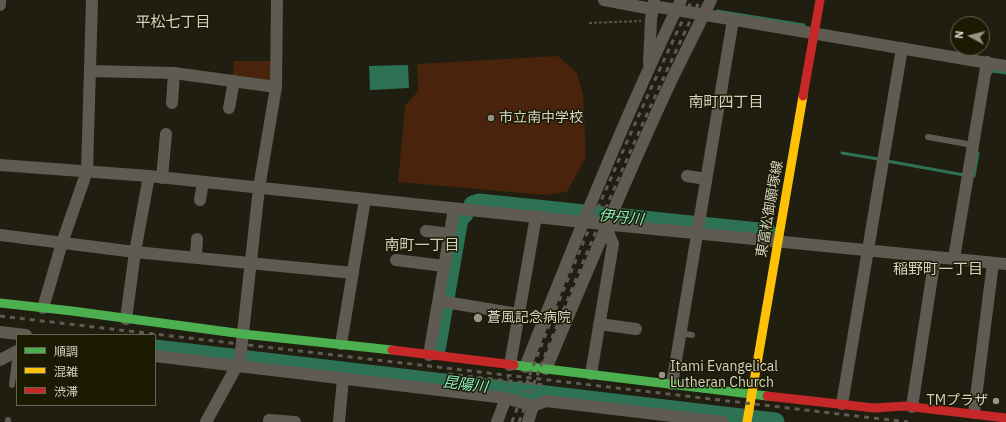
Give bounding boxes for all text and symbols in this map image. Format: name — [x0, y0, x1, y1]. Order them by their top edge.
district label: 平松七丁目 — [136, 14, 210, 32]
north arrow — [950, 16, 990, 56]
text: N — [952, 30, 967, 39]
district label: 南町四丁目 — [689, 94, 763, 112]
place label: 市立南中学校 — [499, 110, 583, 126]
marker: 市立南中学校 — [486, 113, 496, 123]
street label: 東富松御願塚線 — [753, 159, 787, 259]
water label: 伊丹川 — [598, 207, 644, 229]
district label: 南町一丁目 — [385, 237, 459, 255]
district label: 稲野町一丁目 — [893, 261, 983, 279]
place label: 蒼風記念病院 — [487, 310, 571, 326]
marker: 蒼風記念病院 — [472, 312, 484, 324]
legend — [16, 334, 156, 406]
text: 順調 — [54, 344, 78, 359]
place label: Itami Evangelical Lutheran Church — [670, 359, 778, 392]
text: 混雑 — [54, 364, 78, 379]
marker: Itami Evangelical Lutheran Church — [657, 370, 667, 380]
water label: 昆陽川 — [442, 373, 488, 397]
text: 渋滞 — [54, 384, 78, 399]
place label: TMプラザ — [927, 393, 988, 409]
marker: TMプラザ — [991, 396, 1001, 406]

